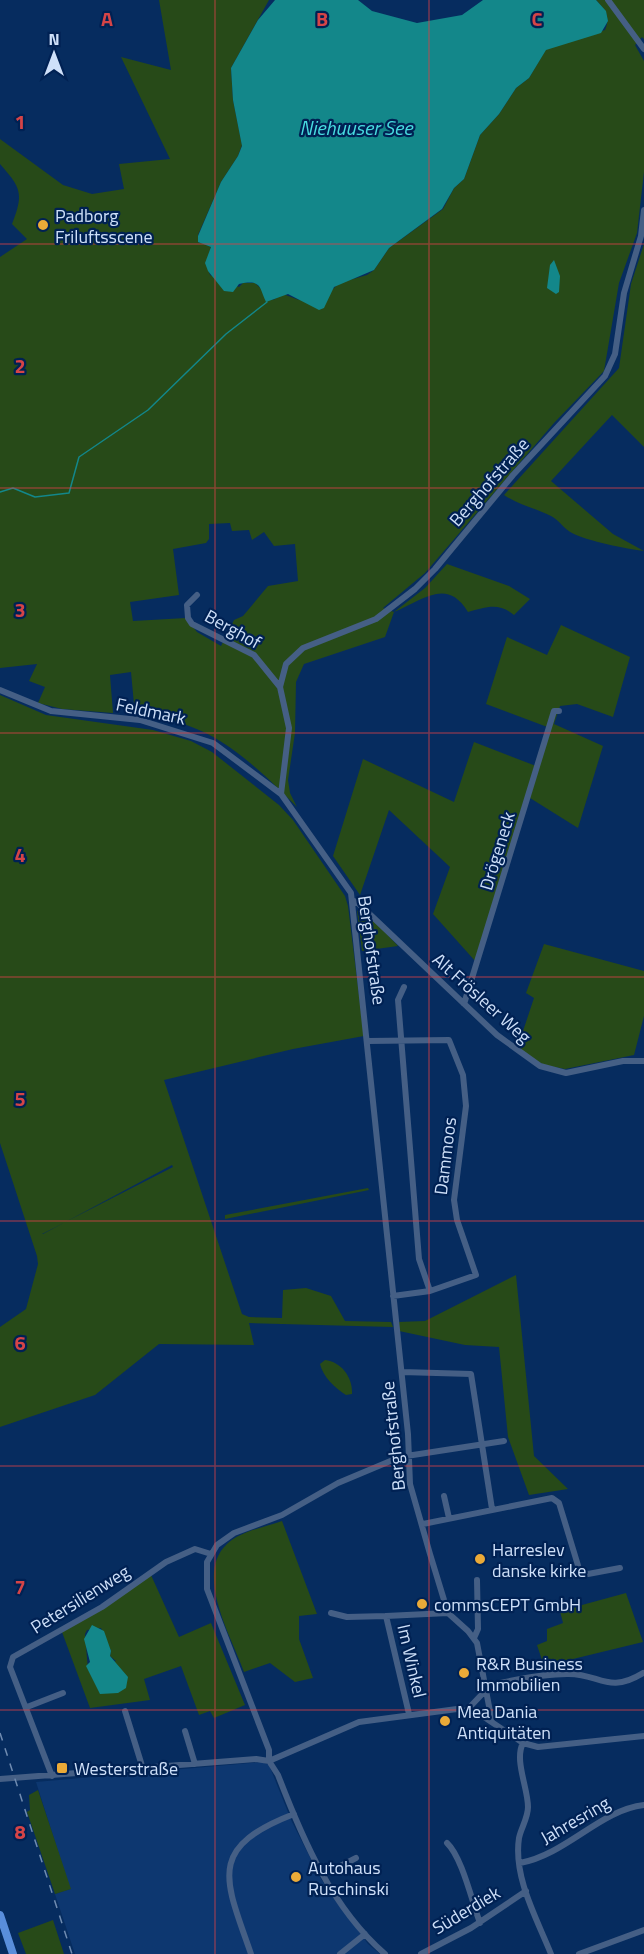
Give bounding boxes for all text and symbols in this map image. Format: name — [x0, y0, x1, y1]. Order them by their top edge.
text: A — [101, 3, 113, 34]
text: B — [316, 3, 328, 34]
text: C — [532, 3, 543, 34]
north arrow — [24, 24, 84, 84]
text: N — [48, 27, 60, 51]
text: 1 — [14, 106, 26, 137]
water label: Niehuuser See — [300, 112, 414, 143]
place label: Padborg Friluftsscene — [55, 202, 153, 250]
marker: Padborg Friluftsscene — [36, 218, 50, 232]
text: 2 — [14, 350, 26, 381]
street label: Berghofstraße — [443, 432, 535, 532]
text: 3 — [14, 594, 26, 625]
street label: Berghof — [200, 602, 266, 656]
street label: Feldmark — [114, 690, 189, 732]
street label: Drögeneck — [472, 808, 522, 894]
text: 4 — [14, 839, 26, 870]
street label: Berghofstraße — [351, 894, 393, 1006]
street label: Alt Frösleer Weg — [427, 946, 537, 1050]
text: 5 — [14, 1083, 26, 1114]
street label: Dammoos — [427, 1116, 463, 1196]
text: 6 — [14, 1327, 26, 1358]
street label: Berghofstraße — [374, 1380, 412, 1492]
place label: Harreslev danske kirke — [492, 1536, 586, 1584]
marker: Harreslev danske kirke — [473, 1552, 487, 1566]
street label: Petersilienweg — [25, 1558, 135, 1640]
text: 7 — [14, 1571, 26, 1602]
place label: commsCEPT GmbH — [434, 1591, 581, 1618]
marker: commsCEPT GmbH — [415, 1597, 429, 1611]
street label: Im Winkel — [390, 1622, 434, 1700]
place label: R&R Business Immobilien — [476, 1650, 583, 1698]
marker: R&R Business Immobilien — [457, 1666, 471, 1680]
place label: Mea Dania Antiquitäten — [457, 1698, 551, 1746]
marker: Mea Dania Antiquitäten — [438, 1714, 452, 1728]
place label: Westerstraße — [74, 1755, 178, 1782]
marker: Westerstraße — [55, 1761, 69, 1775]
street label: Jahresring — [535, 1789, 615, 1851]
text: 8 — [14, 1816, 26, 1847]
place label: Autohaus Ruschinski — [308, 1854, 389, 1902]
marker: Autohaus Ruschinski — [289, 1870, 303, 1884]
street label: Süderdiek — [427, 1879, 505, 1941]

